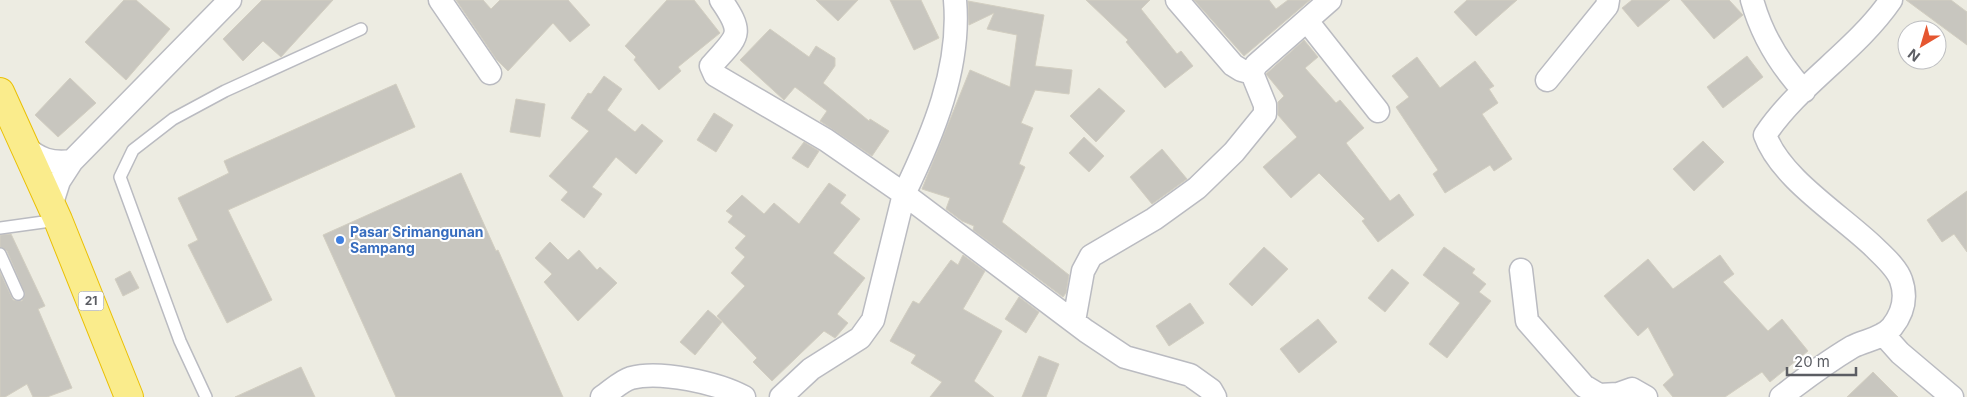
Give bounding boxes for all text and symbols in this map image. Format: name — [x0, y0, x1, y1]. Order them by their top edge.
north arrow — [1897, 20, 1947, 70]
text: N — [1904, 46, 1923, 66]
place label: Pasar Srimangunan Sampang — [350, 223, 484, 256]
marker: Pasar Srimangunan Sampang — [334, 234, 346, 246]
road number: 21 — [78, 292, 104, 310]
scale bar — [1787, 344, 1856, 376]
text: 20 m — [1794, 352, 1830, 371]

